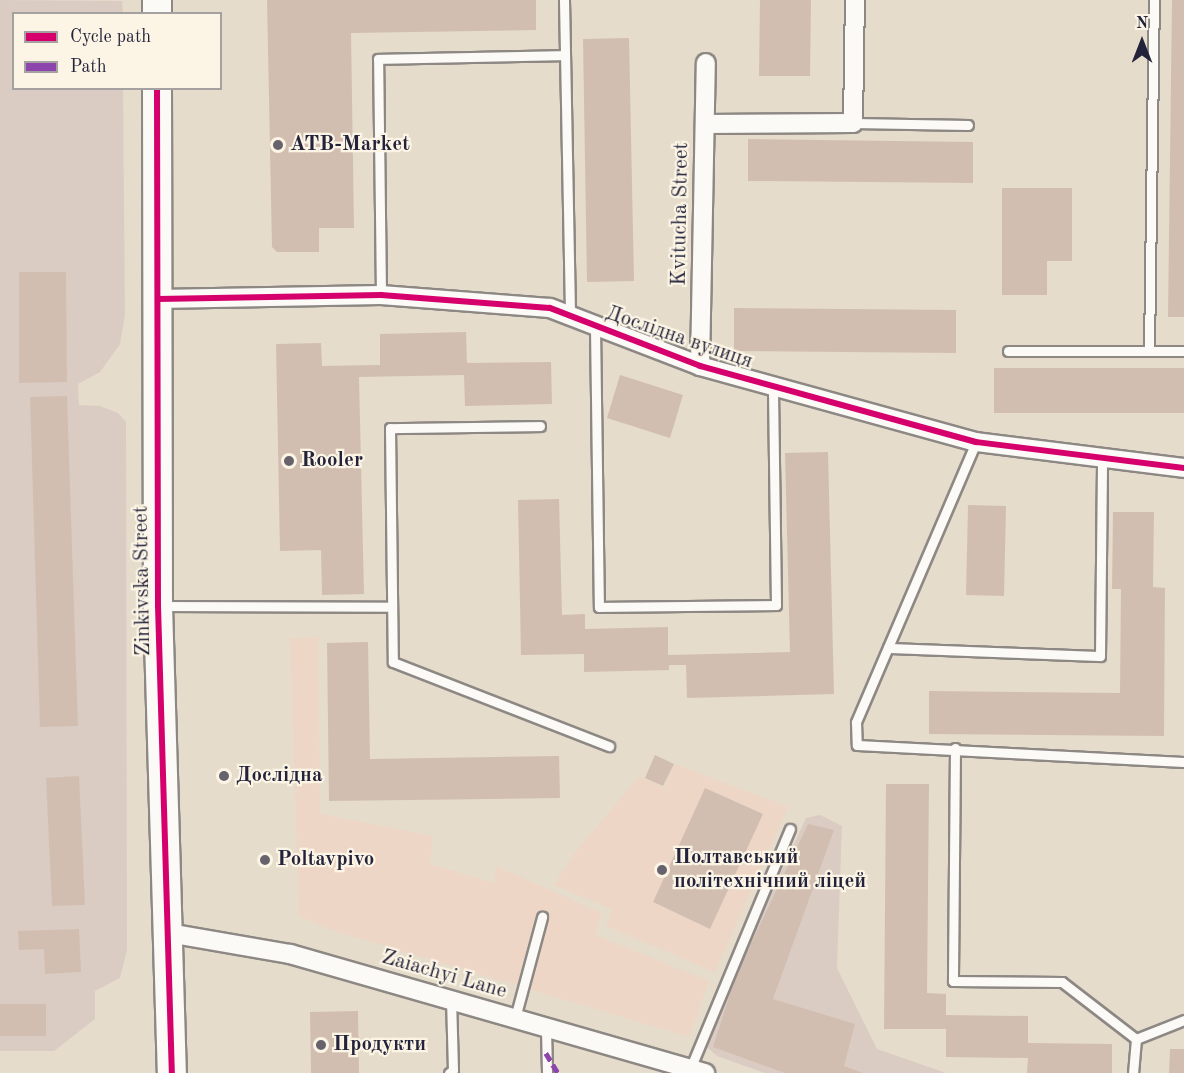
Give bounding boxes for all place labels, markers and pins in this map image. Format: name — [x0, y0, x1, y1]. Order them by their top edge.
place label: ATB-Market — [290, 132, 410, 158]
marker: ATB-Market — [271, 138, 285, 152]
place label: Rooler — [301, 448, 363, 474]
marker: Rooler — [282, 454, 296, 468]
place label: Дослідна — [236, 763, 323, 789]
marker: Дослідна — [217, 769, 231, 783]
place label: Полтавський політехнічний ліцей — [674, 845, 866, 895]
place label: Poltavpivo — [277, 847, 374, 873]
marker: Poltavpivo — [258, 853, 272, 867]
marker: Полтавський політехнічний ліцей — [655, 863, 669, 877]
place label: Продукти — [333, 1032, 426, 1058]
marker: Продукти — [314, 1038, 328, 1052]

